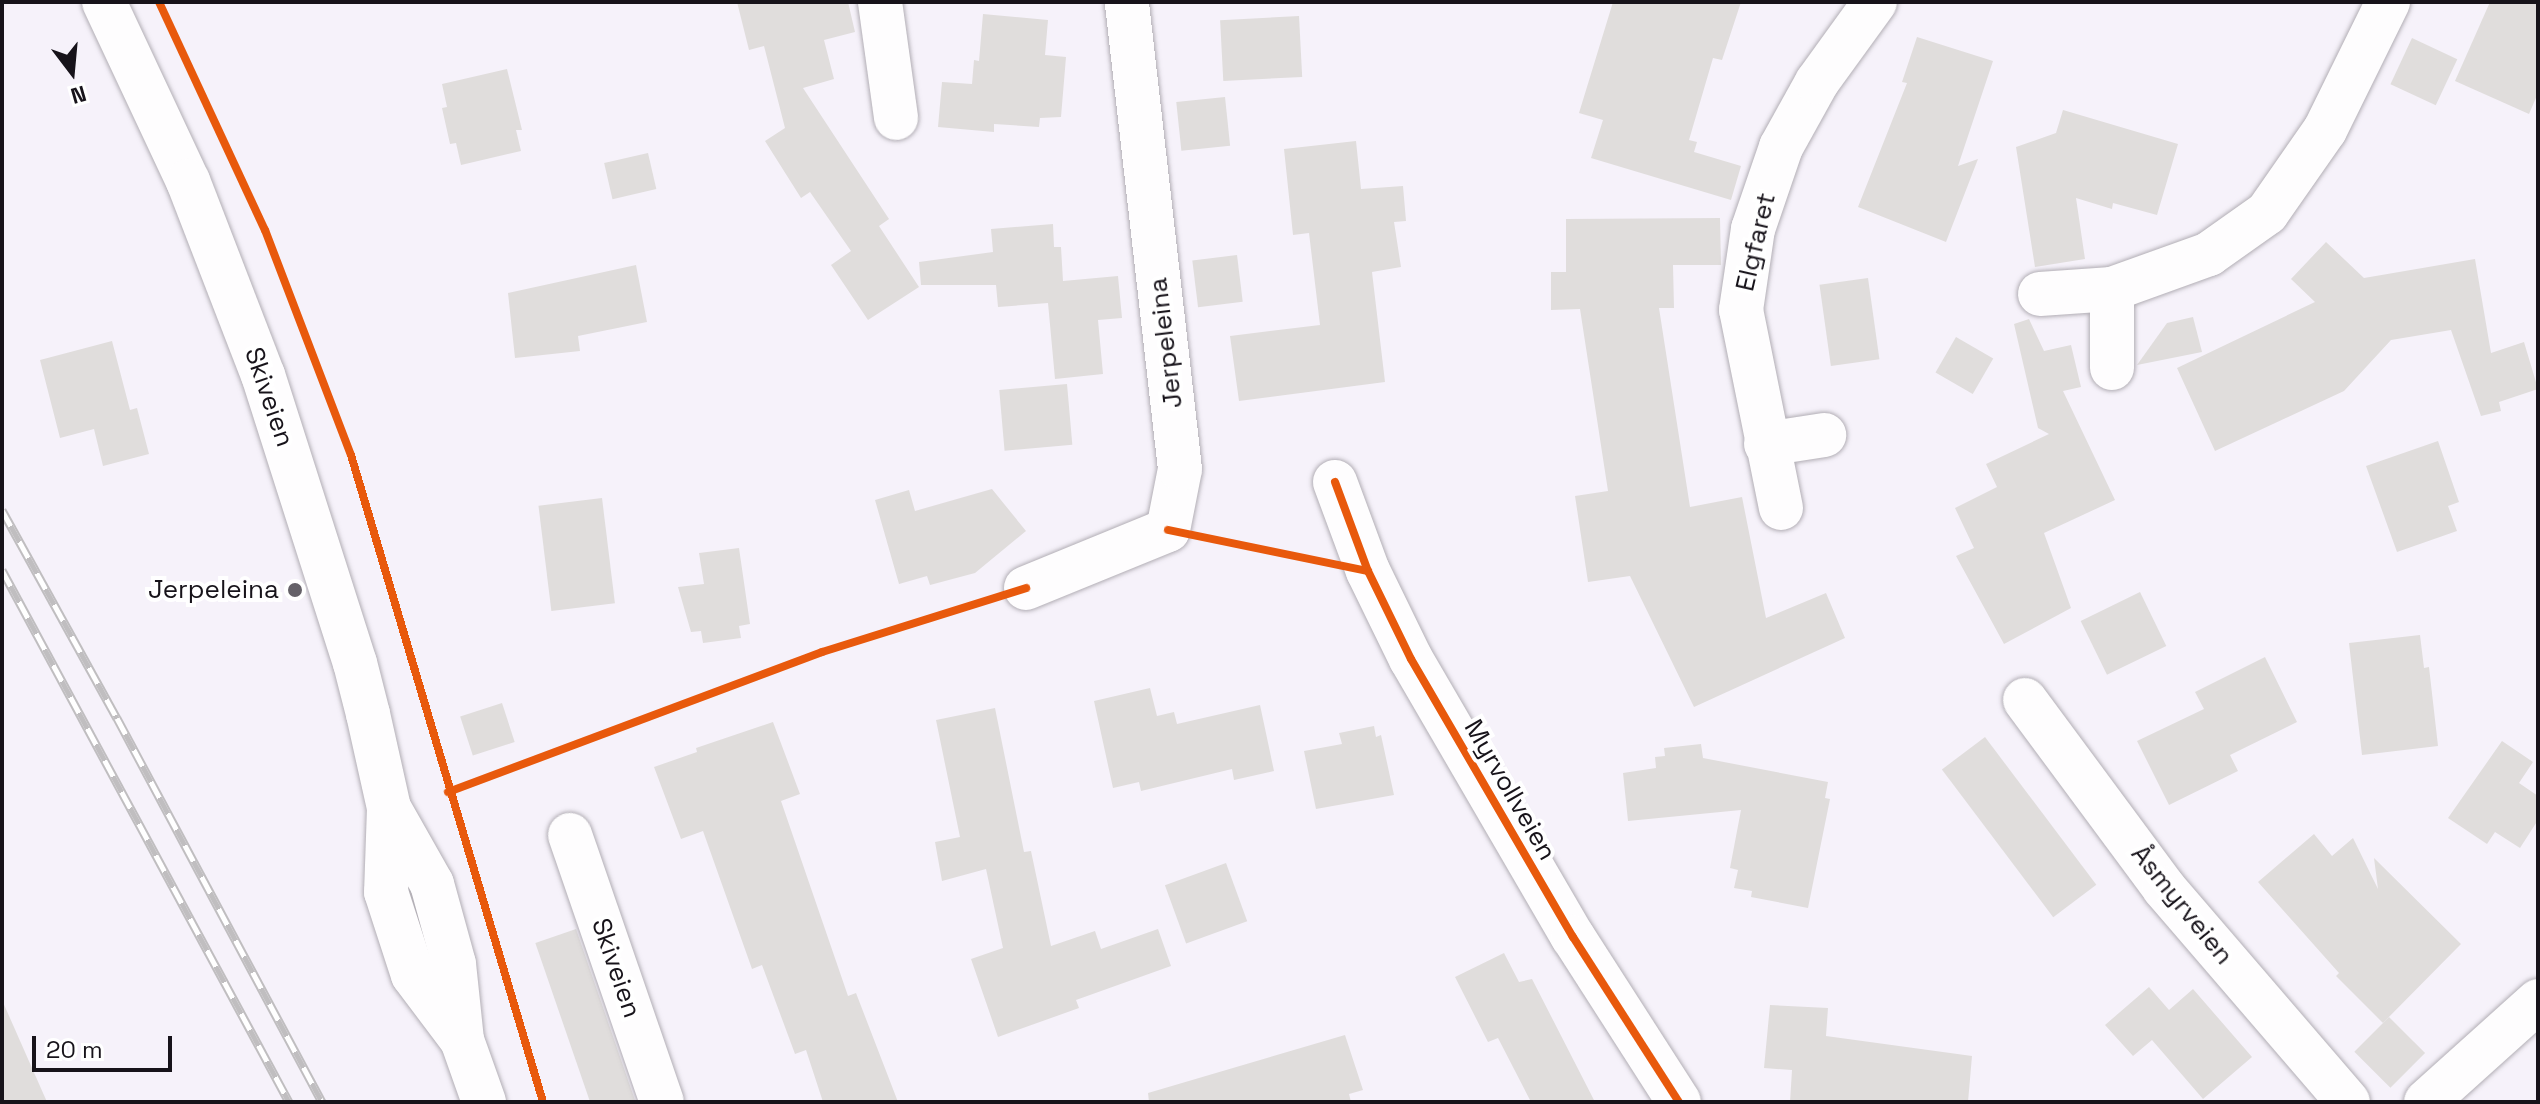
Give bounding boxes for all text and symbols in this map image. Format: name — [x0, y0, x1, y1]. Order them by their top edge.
north arrow — [32, 32, 112, 112]
text: N — [68, 80, 90, 111]
street label: Elgfaret — [1730, 190, 1782, 294]
street label: Jerpeleina — [1143, 276, 1189, 410]
street label: Skiveien — [238, 343, 300, 451]
place label: Jerpeleina — [148, 574, 279, 606]
marker: Jerpeleina — [286, 581, 304, 599]
street label: Myrvollveien — [1457, 714, 1563, 866]
street label: Åsmyrveien — [2124, 839, 2240, 971]
street label: Skiveien — [585, 914, 647, 1022]
scale bar — [36, 1020, 176, 1070]
text: 20 m — [46, 1034, 103, 1065]

